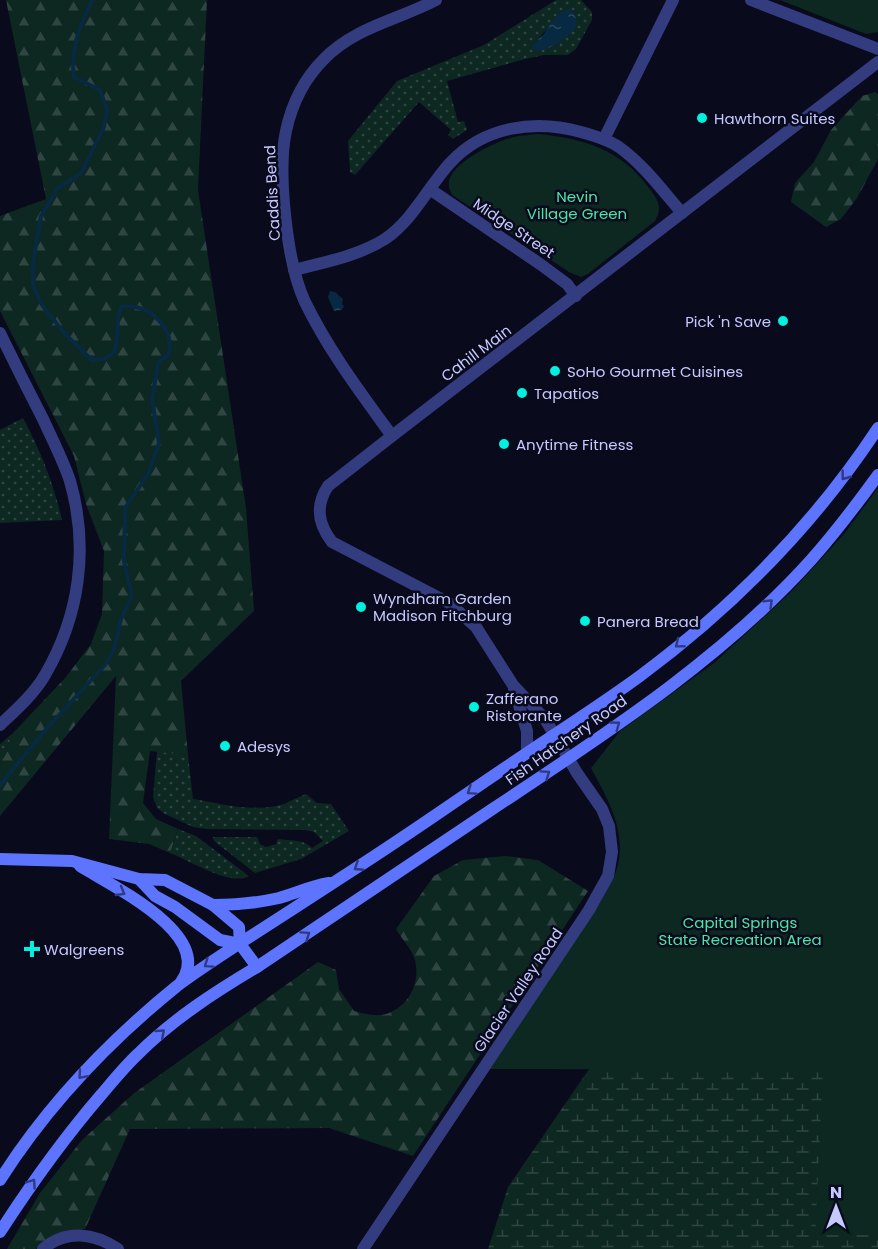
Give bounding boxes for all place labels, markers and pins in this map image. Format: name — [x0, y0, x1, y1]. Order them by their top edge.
place label: Hawthorn Suites — [714, 108, 836, 129]
marker: Hawthorn Suites — [695, 111, 709, 125]
place label: Pick 'n Save — [685, 311, 771, 332]
marker: Pick 'n Save — [776, 314, 790, 328]
place label: SoHo Gourmet Cuisines — [567, 361, 743, 382]
marker: SoHo Gourmet Cuisines — [548, 364, 562, 378]
place label: Tapatios — [534, 383, 599, 404]
marker: Tapatios — [515, 386, 529, 400]
place label: Anytime Fitness — [516, 434, 634, 455]
marker: Anytime Fitness — [497, 437, 511, 451]
place label: Wyndham Garden Madison Fitchburg — [373, 588, 512, 626]
marker: Wyndham Garden Madison Fitchburg — [354, 600, 368, 614]
place label: Panera Bread — [597, 611, 699, 632]
marker: Panera Bread — [578, 614, 592, 628]
place label: Zafferano Ristorante — [486, 688, 562, 726]
marker: Zafferano Ristorante — [467, 700, 481, 714]
place label: Adesys — [237, 736, 291, 757]
marker: Adesys — [218, 739, 232, 753]
place label: Walgreens — [44, 939, 124, 960]
marker: Walgreens — [25, 942, 39, 956]

